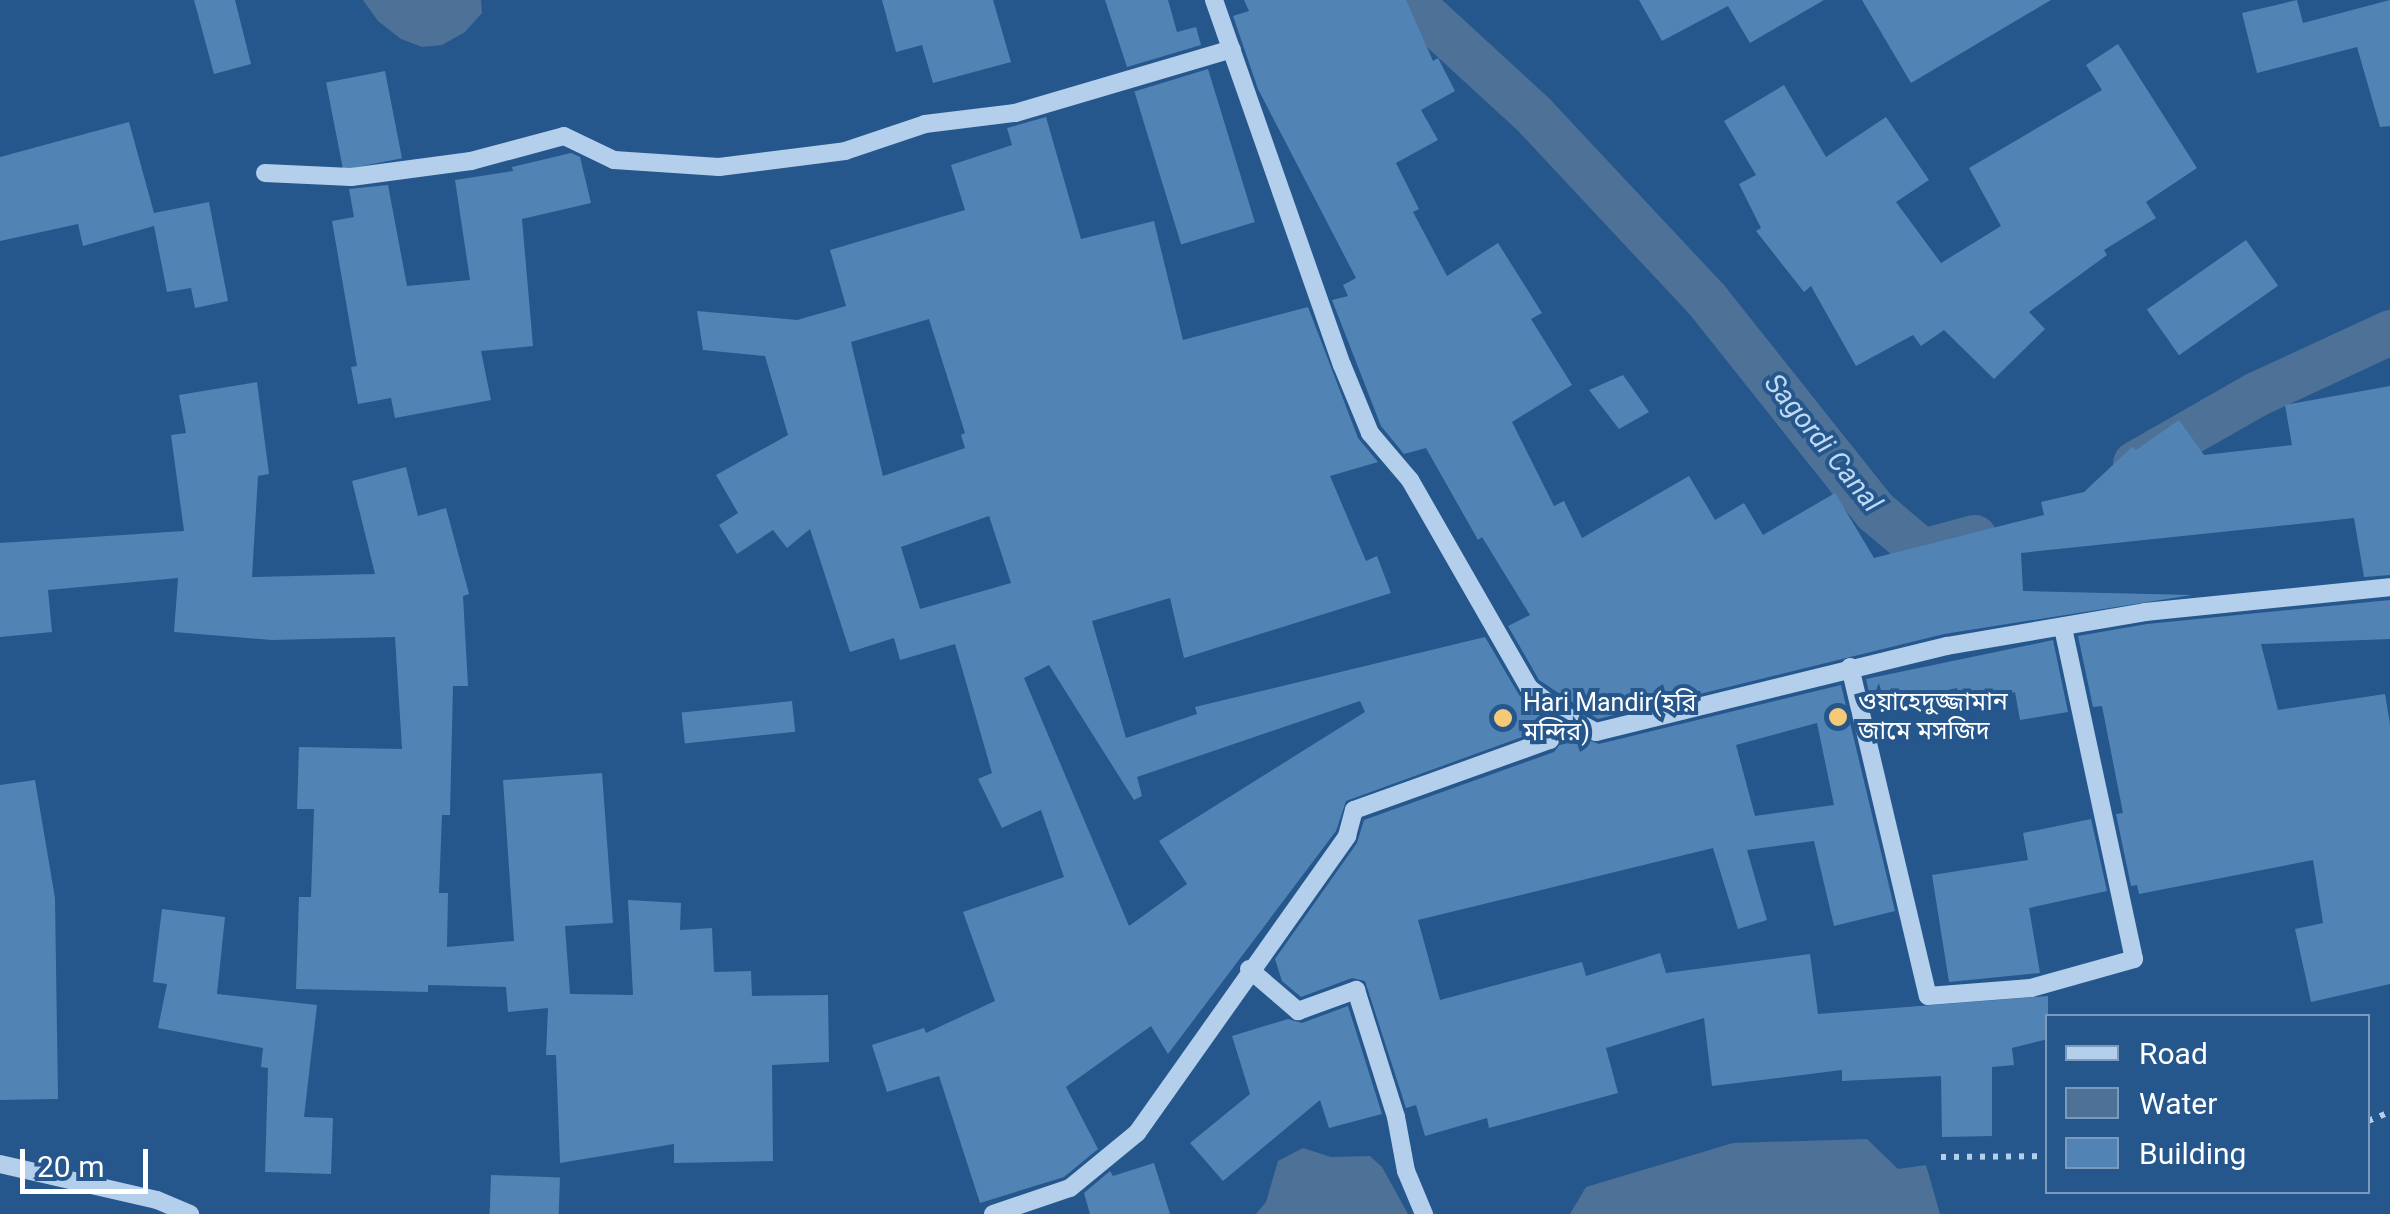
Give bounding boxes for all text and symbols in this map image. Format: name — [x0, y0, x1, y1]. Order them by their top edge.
water label: Sagordi Canal — [1757, 367, 1889, 519]
place label: ওয়াহেদুজ্জামান জামে মসজিদ — [1858, 688, 2008, 747]
place label: Hari Mandir(হরি মন্দির) — [1523, 689, 1697, 748]
marker: ওয়াহেদুজ্জামান জামে মসজিদ — [1827, 706, 1849, 728]
marker: Hari Mandir(হরি মন্দির) — [1492, 707, 1514, 729]
legend — [2045, 1014, 2370, 1194]
text: Road — [2139, 1036, 2208, 1071]
text: Water — [2139, 1086, 2217, 1121]
scale bar — [25, 1129, 152, 1191]
text: Building — [2139, 1136, 2246, 1171]
text: 20 m — [37, 1149, 104, 1184]

